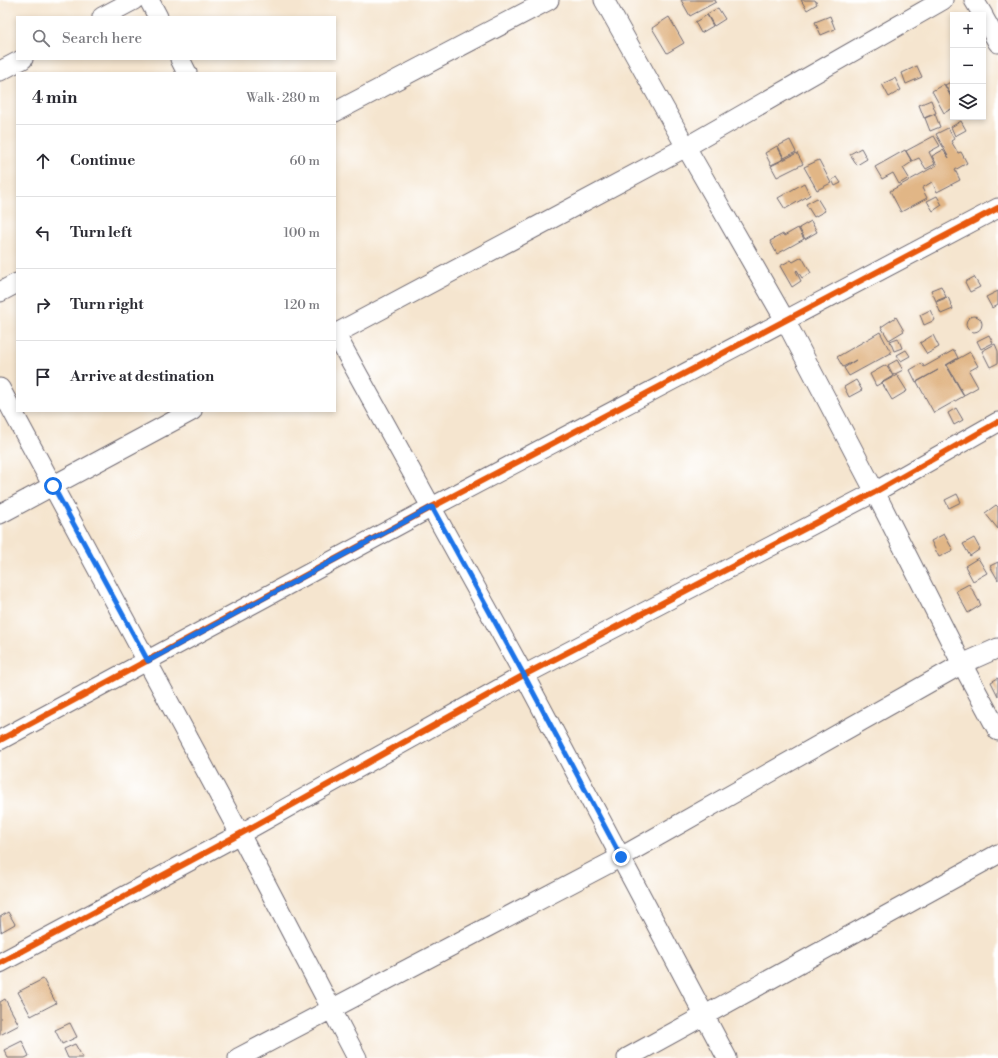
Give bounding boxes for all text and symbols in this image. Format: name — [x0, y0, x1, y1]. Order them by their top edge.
map controls — [950, 12, 986, 120]
button: + — [950, 12, 986, 48]
search box — [16, 16, 336, 60]
icon: search — [30, 27, 52, 49]
text: Search here — [62, 29, 142, 48]
button: − — [950, 48, 986, 84]
button: layers — [950, 84, 986, 120]
text: 4 min — [32, 87, 77, 109]
text: Walk · 280 m — [246, 90, 320, 106]
icon: ahead — [32, 150, 54, 172]
text: Continue — [70, 151, 135, 170]
text: 60 m — [289, 153, 320, 169]
icon: left — [32, 222, 54, 244]
text: Turn left — [70, 223, 132, 242]
text: 100 m — [284, 225, 320, 241]
icon: right — [32, 294, 54, 316]
text: Turn right — [70, 295, 144, 314]
text: 120 m — [284, 297, 320, 313]
icon: arrive — [32, 366, 54, 388]
text: Arrive at destination — [70, 367, 214, 386]
route start — [44, 477, 62, 495]
route end — [612, 848, 630, 866]

